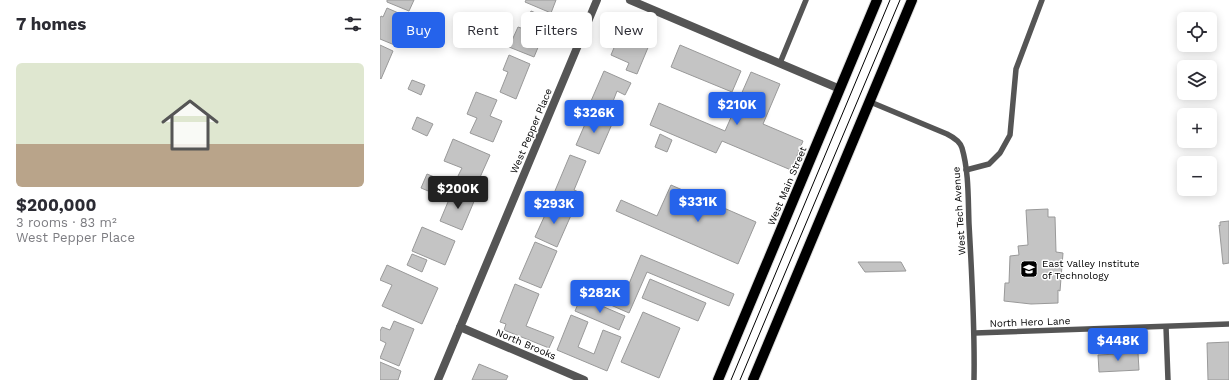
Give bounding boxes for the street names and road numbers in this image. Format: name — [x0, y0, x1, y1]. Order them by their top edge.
street label: West Pepper Place — [508, 87, 554, 175]
street label: West Main Street — [765, 144, 809, 227]
street label: West Tech Avenue — [950, 166, 968, 256]
street label: North Hero Lane — [989, 315, 1071, 329]
street label: North Brooks — [494, 326, 558, 362]

